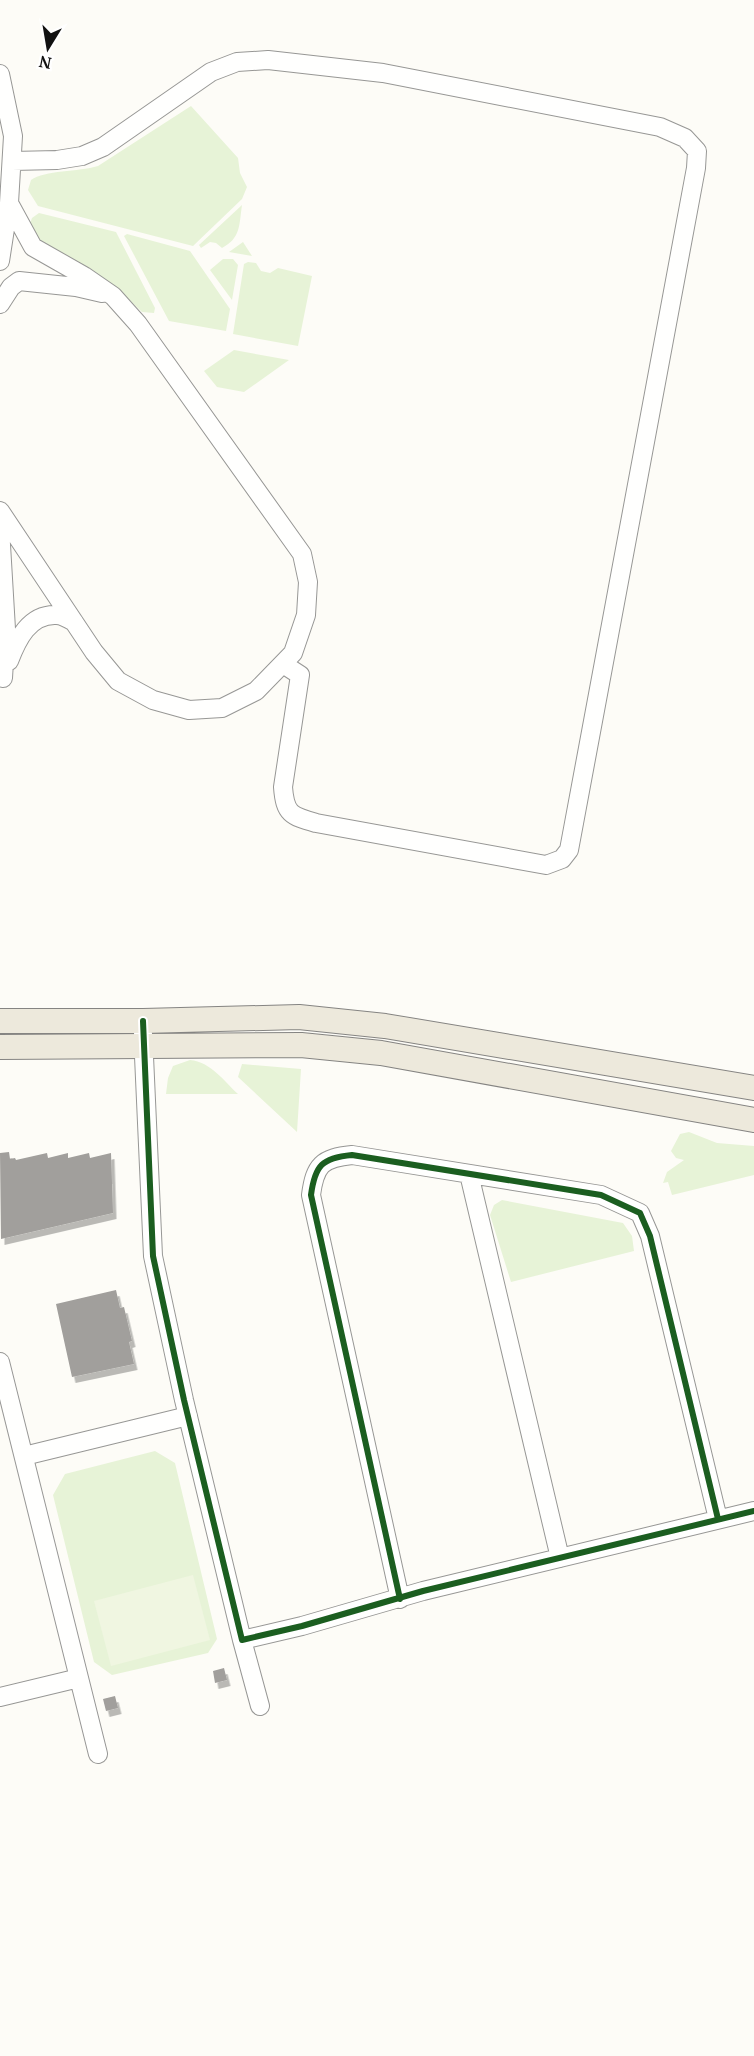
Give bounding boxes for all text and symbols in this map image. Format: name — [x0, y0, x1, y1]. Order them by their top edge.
north arrow — [18, 18, 78, 78]
text: N — [37, 51, 53, 75]

